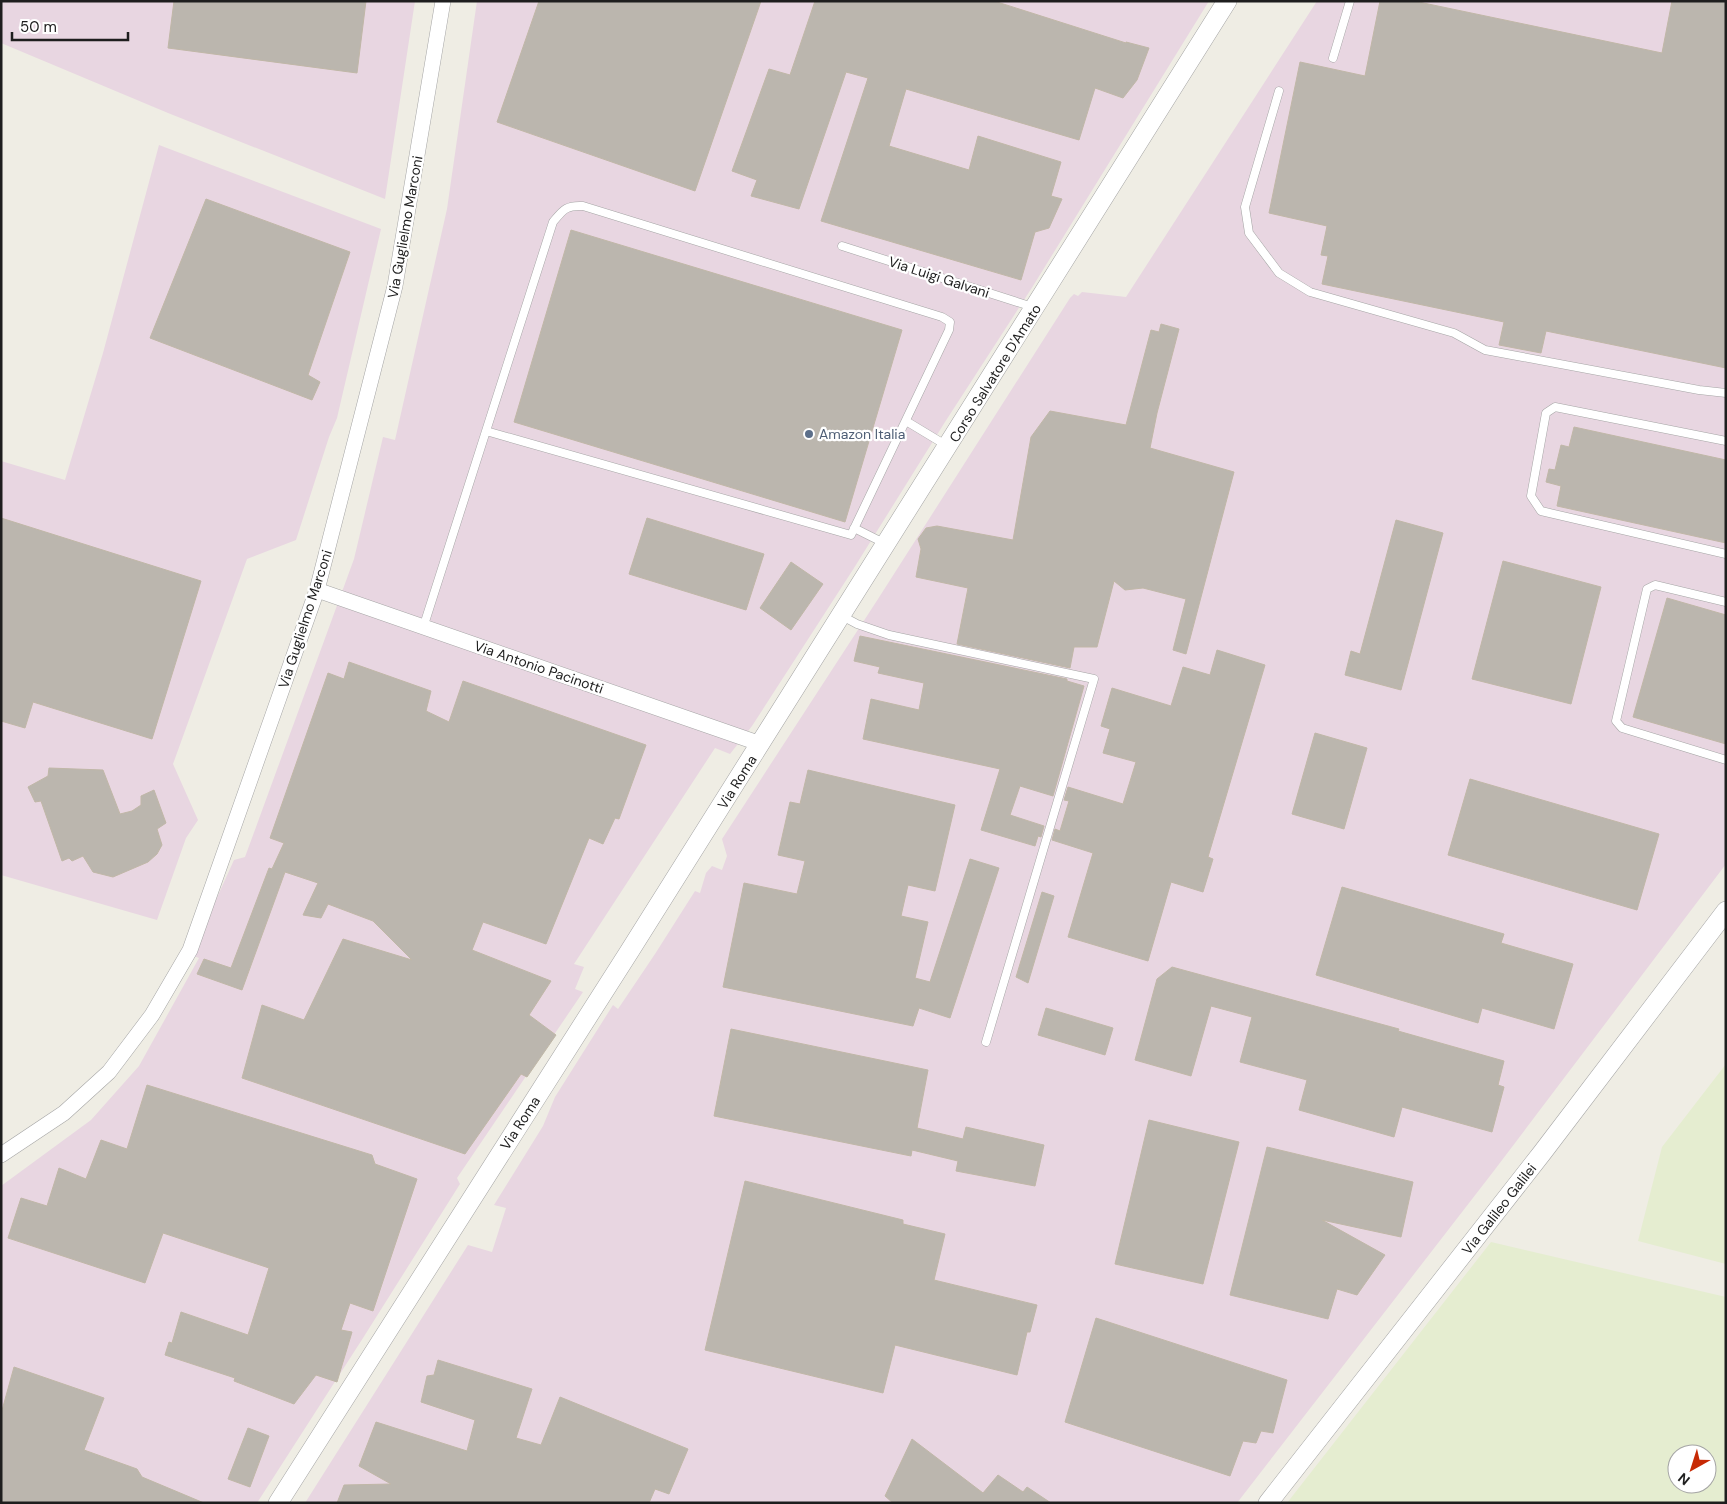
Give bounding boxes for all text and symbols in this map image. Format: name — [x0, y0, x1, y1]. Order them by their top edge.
scale bar — [12, 10, 129, 42]
text: 50 m — [20, 17, 57, 37]
street label: Via Guglielmo Marconi — [384, 154, 426, 300]
street label: Via Luigi Galvani — [886, 252, 992, 302]
street label: Corso Salvatore D'Amato — [945, 300, 1045, 446]
place label: Amazon Italia — [819, 425, 905, 443]
marker: Amazon Italia — [803, 428, 815, 440]
street label: Via Guglielmo Marconi — [274, 547, 336, 691]
street label: Via Antonio Pacinotti — [472, 636, 606, 698]
street label: Via Roma — [713, 752, 761, 812]
street label: Via Roma — [496, 1093, 544, 1153]
street label: Via Galileo Galilei — [1458, 1160, 1540, 1258]
north arrow — [1667, 1444, 1717, 1494]
text: N — [1674, 1469, 1693, 1489]

